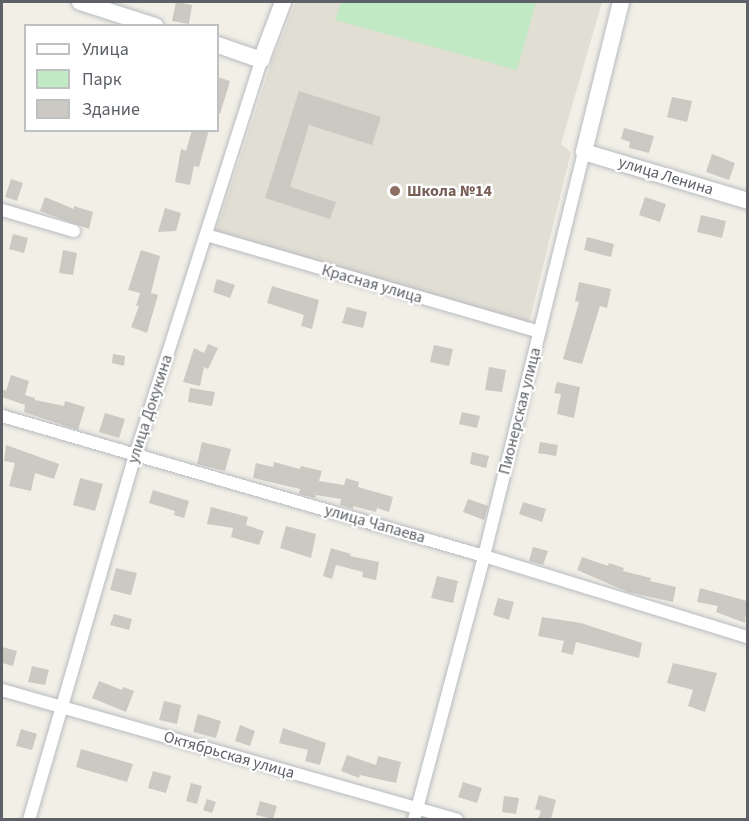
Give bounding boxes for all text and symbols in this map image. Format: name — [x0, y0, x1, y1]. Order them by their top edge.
legend — [24, 24, 219, 132]
text: Улица — [82, 37, 129, 62]
text: Парк — [82, 67, 122, 92]
text: Здание — [82, 97, 140, 122]
street label: улица Ленина — [616, 152, 716, 200]
place label: Школа №14 — [407, 181, 492, 201]
marker: Школа №14 — [388, 184, 402, 198]
street label: Красная улица — [320, 260, 424, 308]
street label: Пионерская улица — [495, 345, 545, 477]
street label: улица Докукина — [123, 352, 177, 466]
street label: улица Чапаева — [322, 500, 428, 548]
street label: Октябрьская улица — [161, 727, 297, 783]

